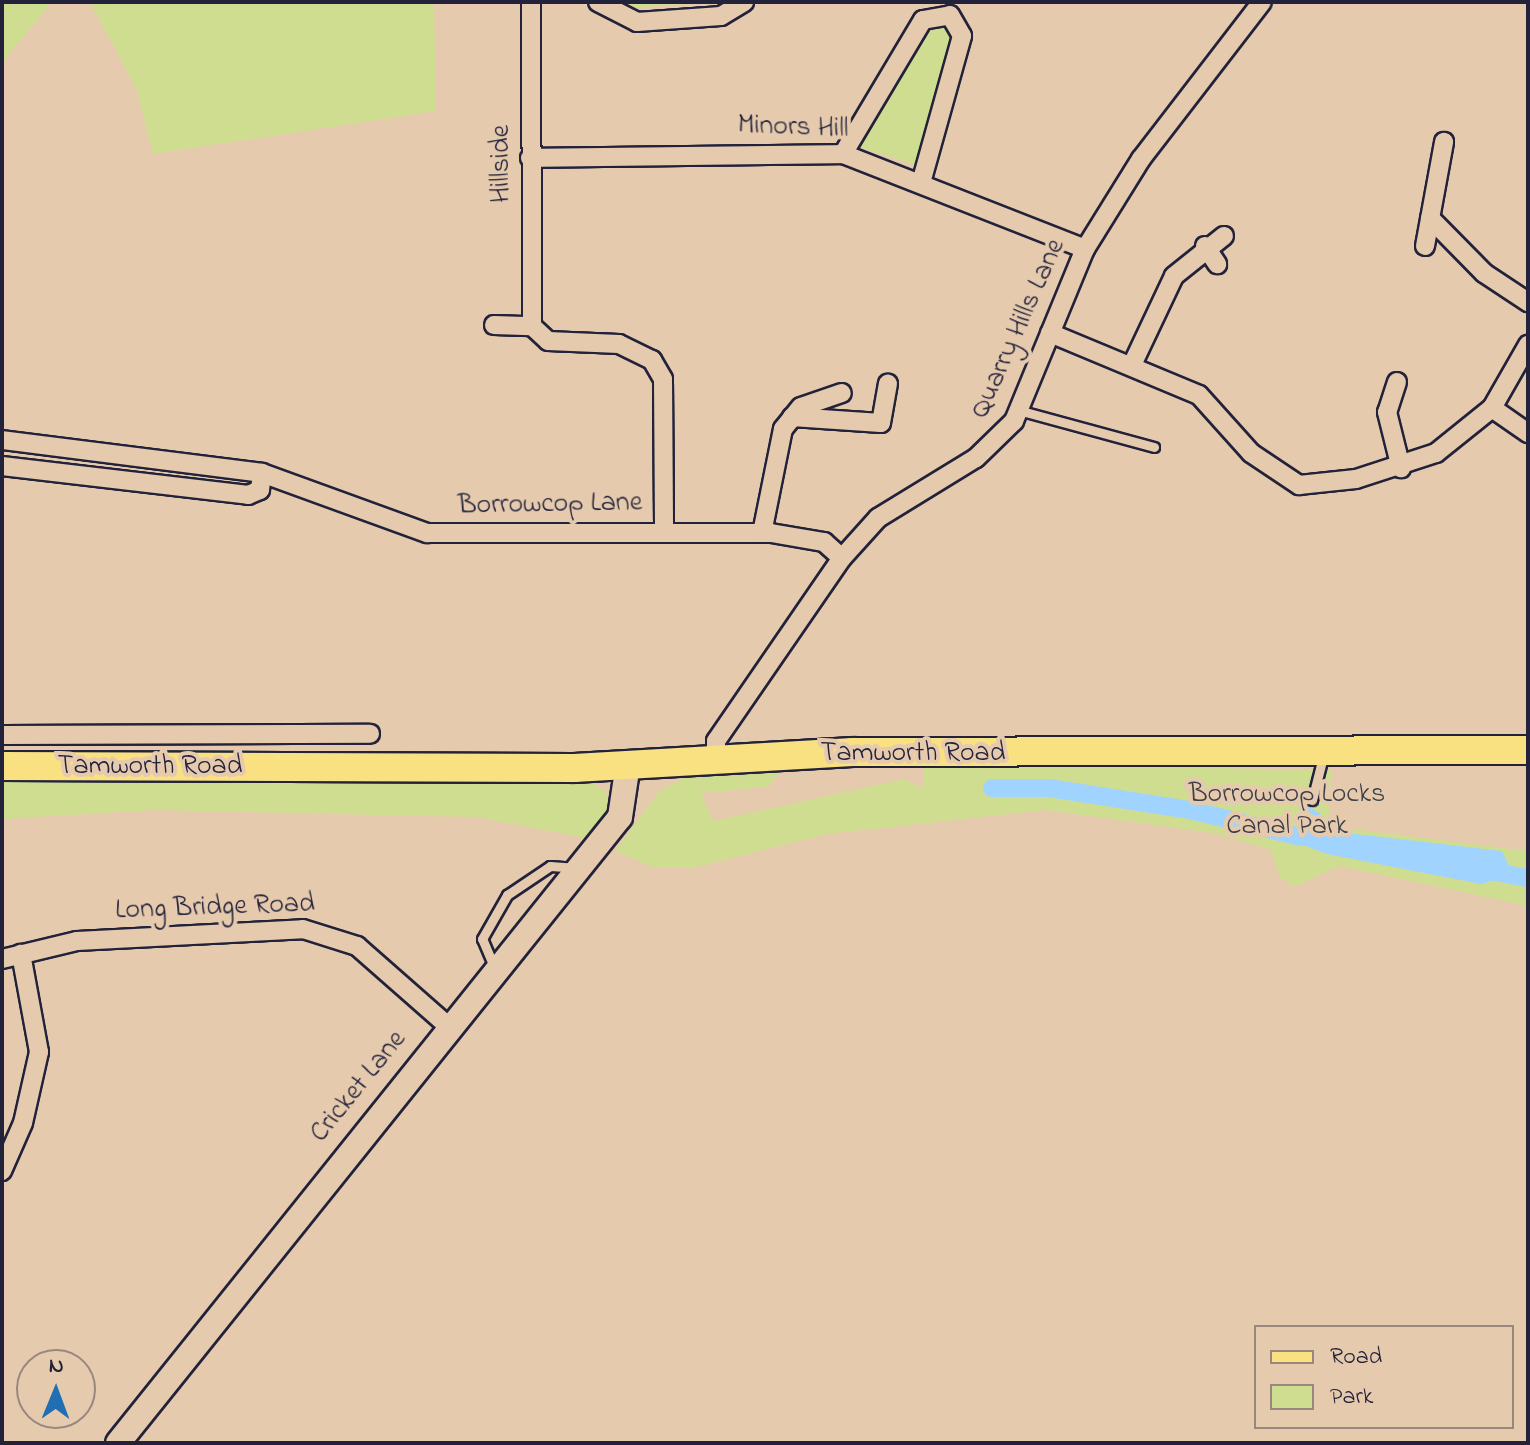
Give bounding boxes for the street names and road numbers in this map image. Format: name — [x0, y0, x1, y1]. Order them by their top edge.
street label: Minors Hill — [737, 109, 849, 147]
street label: Hillside — [485, 125, 519, 203]
street label: Quarry Hills Lane — [964, 234, 1074, 424]
street label: Borrowcop Lane — [457, 487, 643, 523]
street label: Tamworth Road — [821, 737, 1005, 771]
street label: Tamworth Road — [58, 750, 242, 784]
street label: Long Bridge Road — [115, 888, 315, 928]
street label: Cricket Lane — [304, 1024, 414, 1150]

